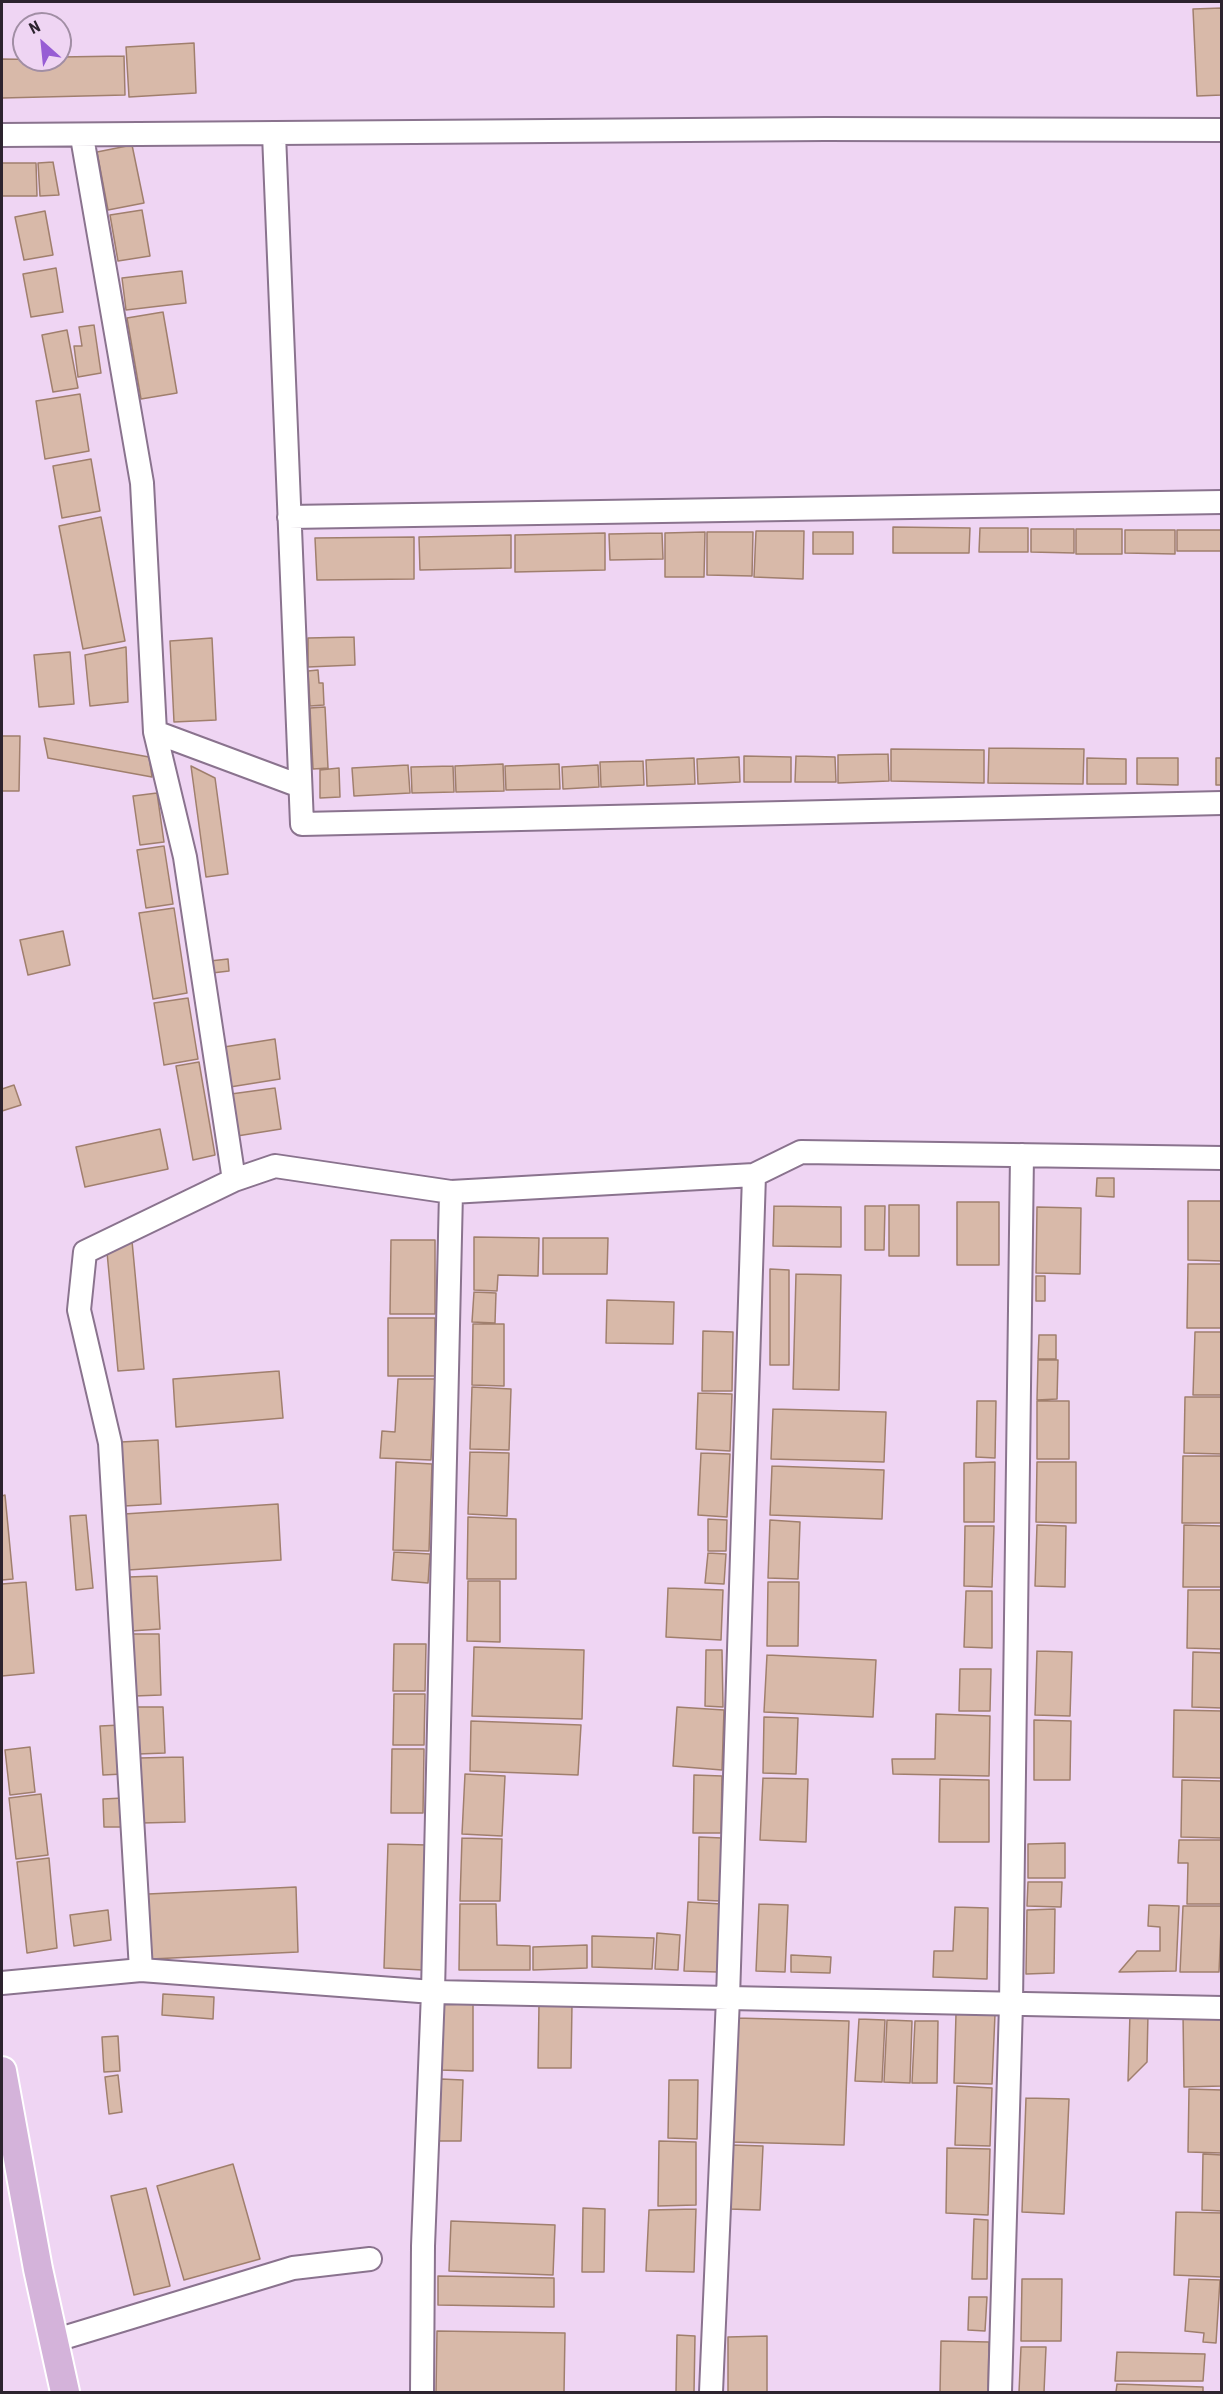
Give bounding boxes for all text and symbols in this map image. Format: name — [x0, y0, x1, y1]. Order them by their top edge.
north arrow — [12, 12, 72, 72]
text: N — [26, 17, 43, 38]

